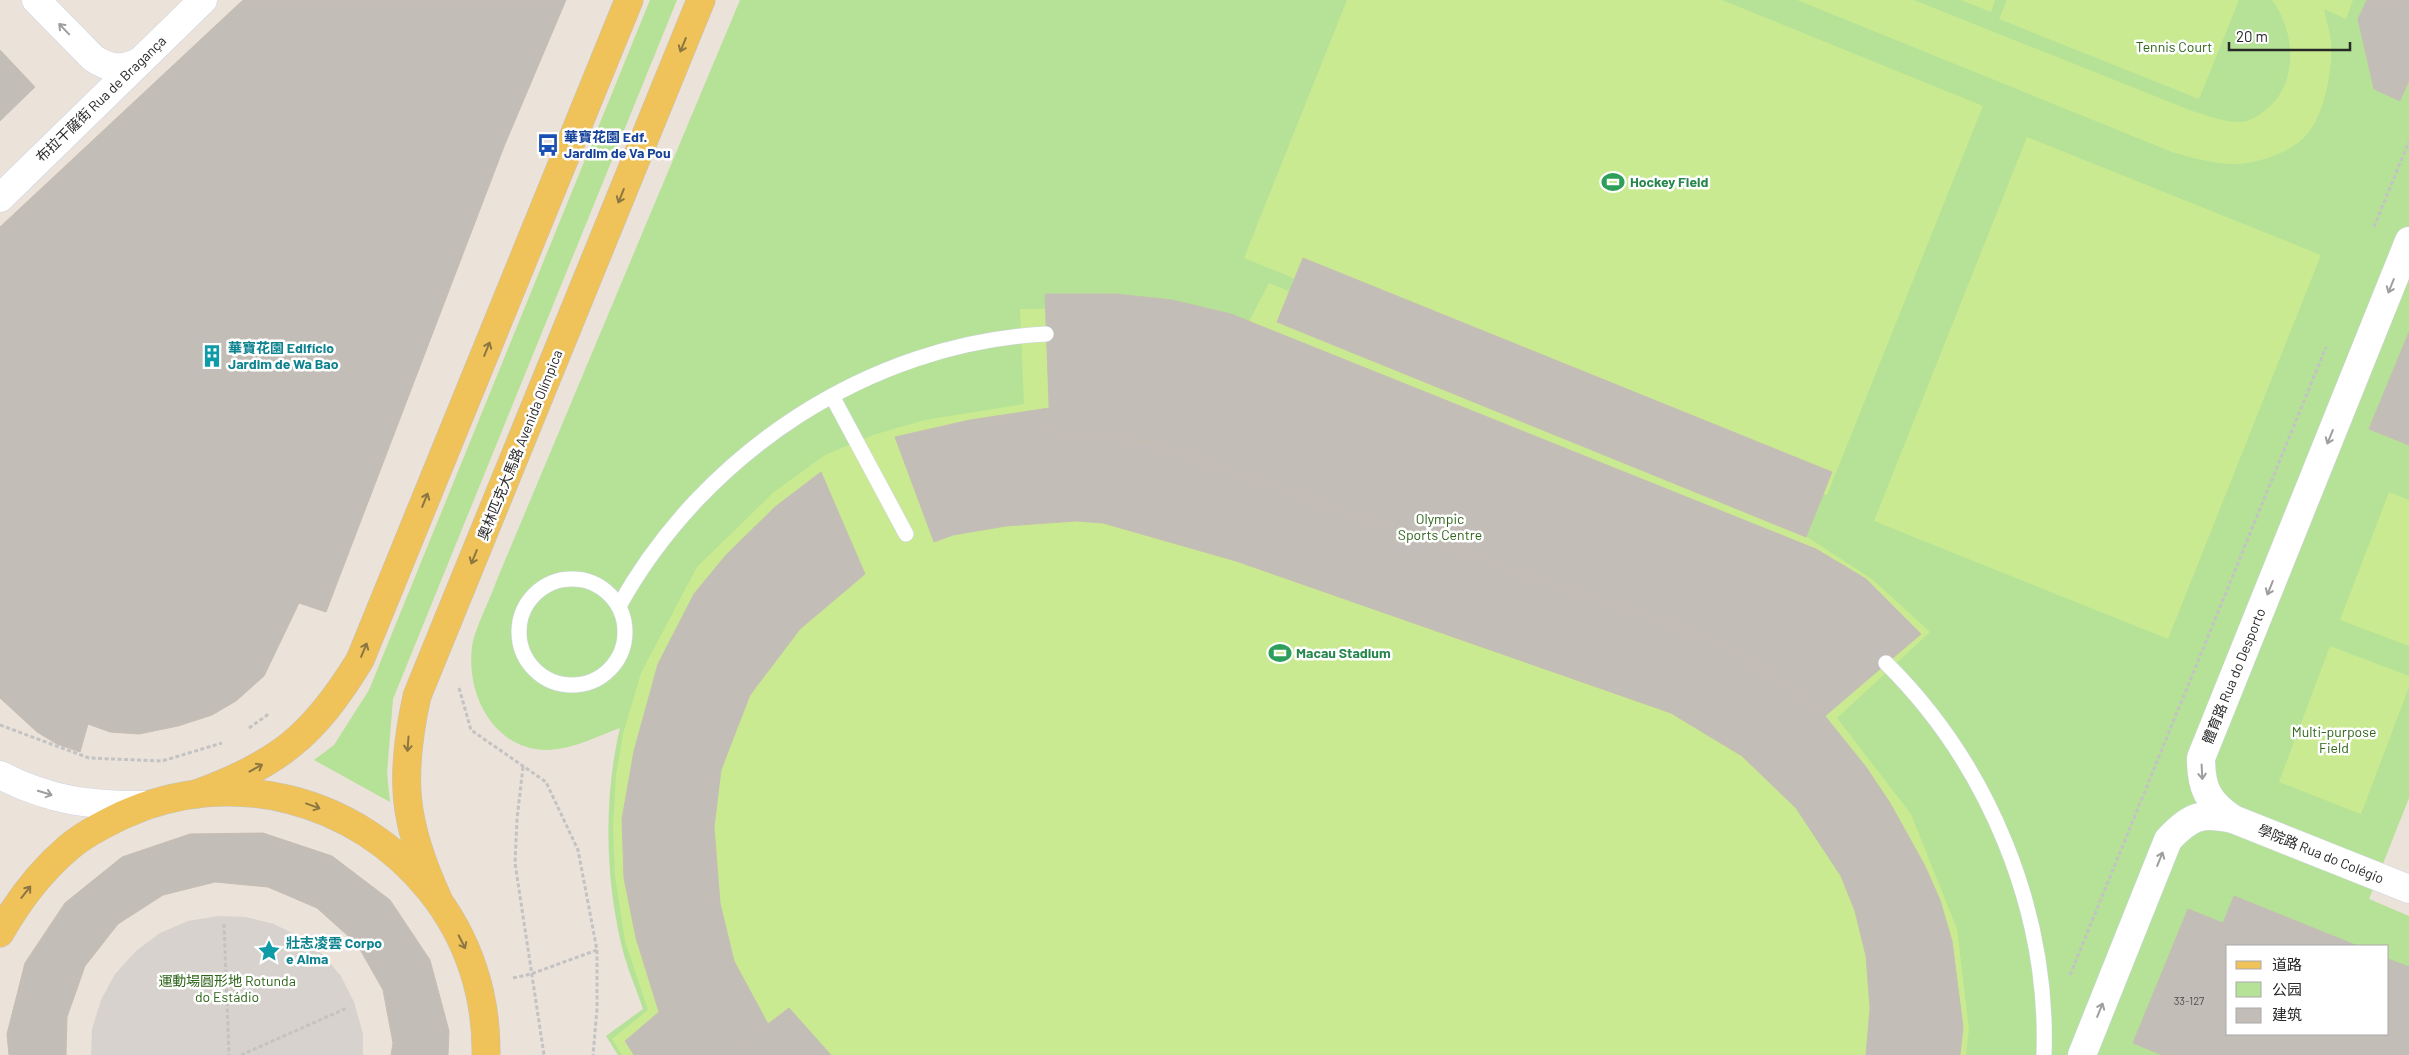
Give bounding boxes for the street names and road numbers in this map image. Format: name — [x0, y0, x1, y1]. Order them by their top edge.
street label: 布拉干薩街 Rua de Bragança — [32, 32, 169, 165]
street label: 奧林匹克大馬路 Avenida Olímpica — [474, 347, 566, 542]
street label: 體育路 Rua do Desporto — [2199, 606, 2269, 746]
street label: 學院路 Rua do Colégio — [2256, 820, 2387, 887]

